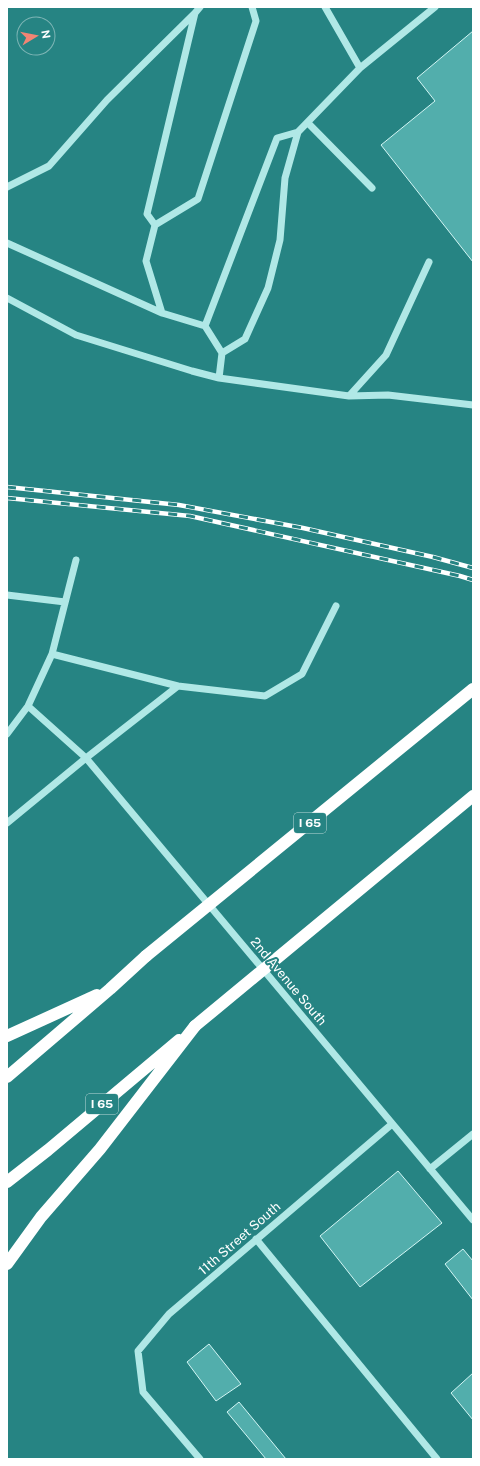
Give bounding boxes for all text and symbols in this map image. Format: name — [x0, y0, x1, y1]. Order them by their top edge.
north arrow — [16, 16, 56, 56]
text: N — [39, 29, 53, 40]
road number: I 65 — [294, 813, 326, 833]
street label: 2nd Avenue South — [248, 934, 330, 1028]
road number: I 65 — [86, 1094, 118, 1114]
street label: 11th Street South — [195, 1199, 283, 1278]

